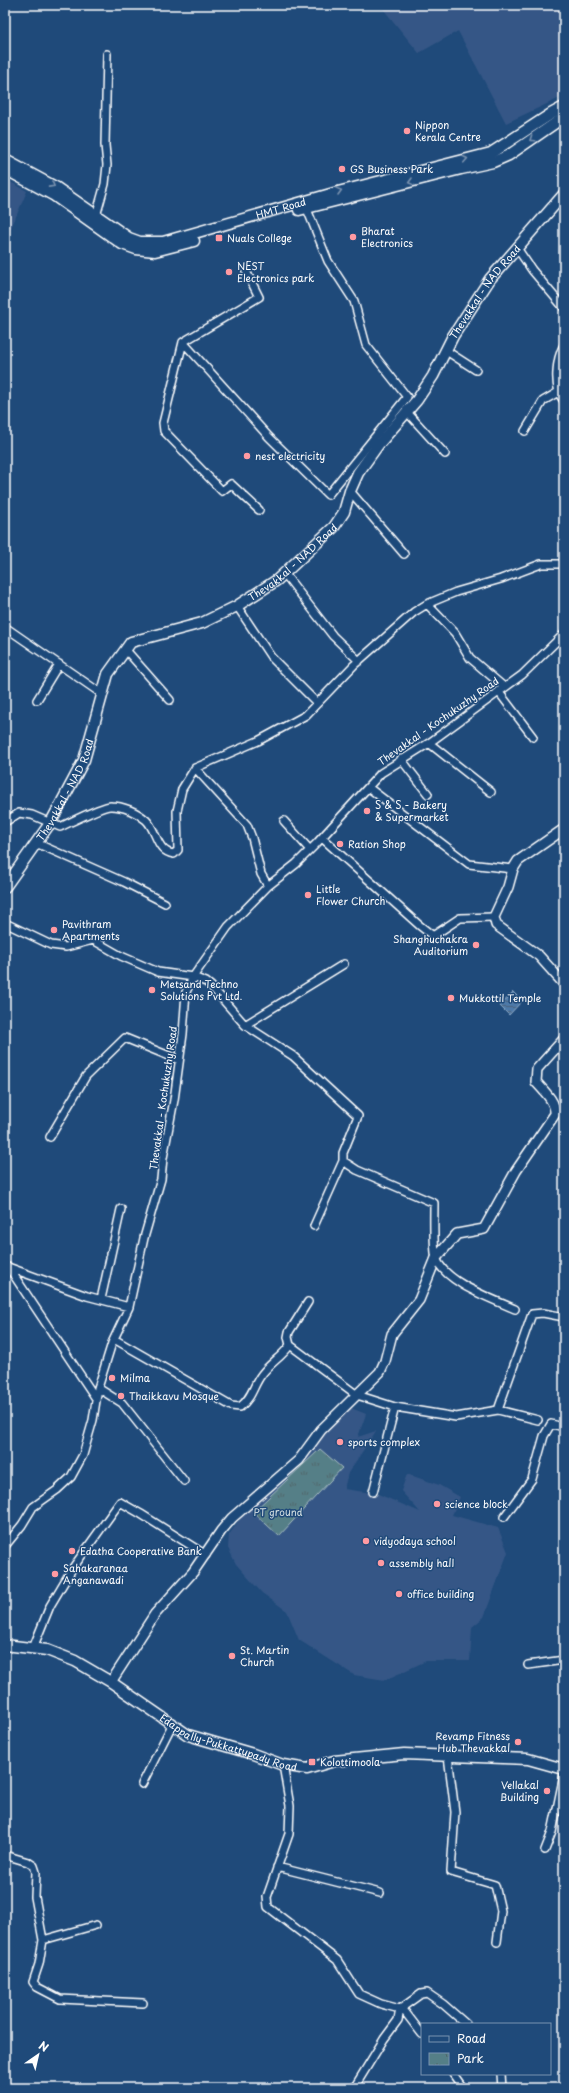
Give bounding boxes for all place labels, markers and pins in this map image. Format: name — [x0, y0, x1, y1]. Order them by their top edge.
place label: Nippon Kerala Centre — [415, 117, 481, 144]
marker: Nippon Kerala Centre — [402, 126, 412, 136]
place label: GS Business Park — [350, 161, 433, 176]
marker: GS Business Park — [337, 164, 347, 174]
place label: Bharat Electronics — [361, 223, 413, 250]
place label: Nuals College — [227, 230, 293, 245]
marker: Bharat Electronics — [348, 232, 358, 242]
marker: Nuals College — [214, 233, 224, 243]
place label: NEST Electronics park — [237, 258, 314, 285]
marker: NEST Electronics park — [224, 267, 234, 277]
place label: nest electricity — [255, 448, 325, 463]
marker: nest electricity — [242, 451, 252, 461]
place label: S & S - Bakery & Supermarket — [375, 797, 448, 824]
marker: S & S - Bakery & Supermarket — [362, 806, 372, 816]
place label: Ration Shop — [348, 836, 406, 851]
marker: Ration Shop — [335, 839, 345, 849]
place label: Little Flower Church — [316, 881, 385, 908]
marker: Little Flower Church — [303, 890, 313, 900]
place label: Pavithram Apartments — [62, 916, 120, 943]
marker: Pavithram Apartments — [49, 925, 59, 935]
place label: Shanghuchakra Auditorium — [393, 931, 469, 958]
marker: Shanghuchakra Auditorium — [471, 940, 481, 950]
place label: Metsand Techno Solutions Pvt Ltd. — [160, 976, 242, 1003]
marker: Metsand Techno Solutions Pvt Ltd. — [147, 985, 157, 995]
place label: Mukkottil Temple — [459, 990, 542, 1005]
marker: Mukkottil Temple — [446, 993, 456, 1003]
place label: Milma — [120, 1370, 151, 1385]
marker: Milma — [107, 1373, 117, 1383]
place label: Thaikkavu Mosque — [129, 1388, 219, 1403]
marker: Thaikkavu Mosque — [116, 1391, 126, 1401]
place label: sports complex — [348, 1434, 420, 1449]
marker: sports complex — [335, 1437, 345, 1447]
place label: science block — [445, 1496, 508, 1511]
marker: science block — [432, 1499, 442, 1509]
place label: vidyodaya school — [374, 1533, 456, 1548]
marker: vidyodaya school — [361, 1536, 371, 1546]
place label: Edatha Cooperative Bank — [80, 1543, 202, 1558]
marker: Edatha Cooperative Bank — [67, 1546, 77, 1556]
place label: assembly hall — [389, 1555, 454, 1570]
marker: assembly hall — [376, 1558, 386, 1568]
place label: Sahakaranaa Anganawadi — [63, 1560, 128, 1587]
marker: Sahakaranaa Anganawadi — [50, 1569, 60, 1579]
place label: office building — [407, 1586, 475, 1601]
marker: office building — [394, 1589, 404, 1599]
place label: St. Martin Church — [240, 1642, 289, 1669]
marker: St. Martin Church — [227, 1651, 237, 1661]
place label: Revamp Fitness Hub Thevakkal — [436, 1728, 510, 1755]
marker: Revamp Fitness Hub Thevakkal — [513, 1737, 523, 1747]
place label: Kolottimoola — [320, 1754, 381, 1769]
marker: Kolottimoola — [307, 1757, 317, 1767]
place label: Vellakal Building — [500, 1777, 539, 1804]
marker: Vellakal Building — [542, 1786, 552, 1796]

